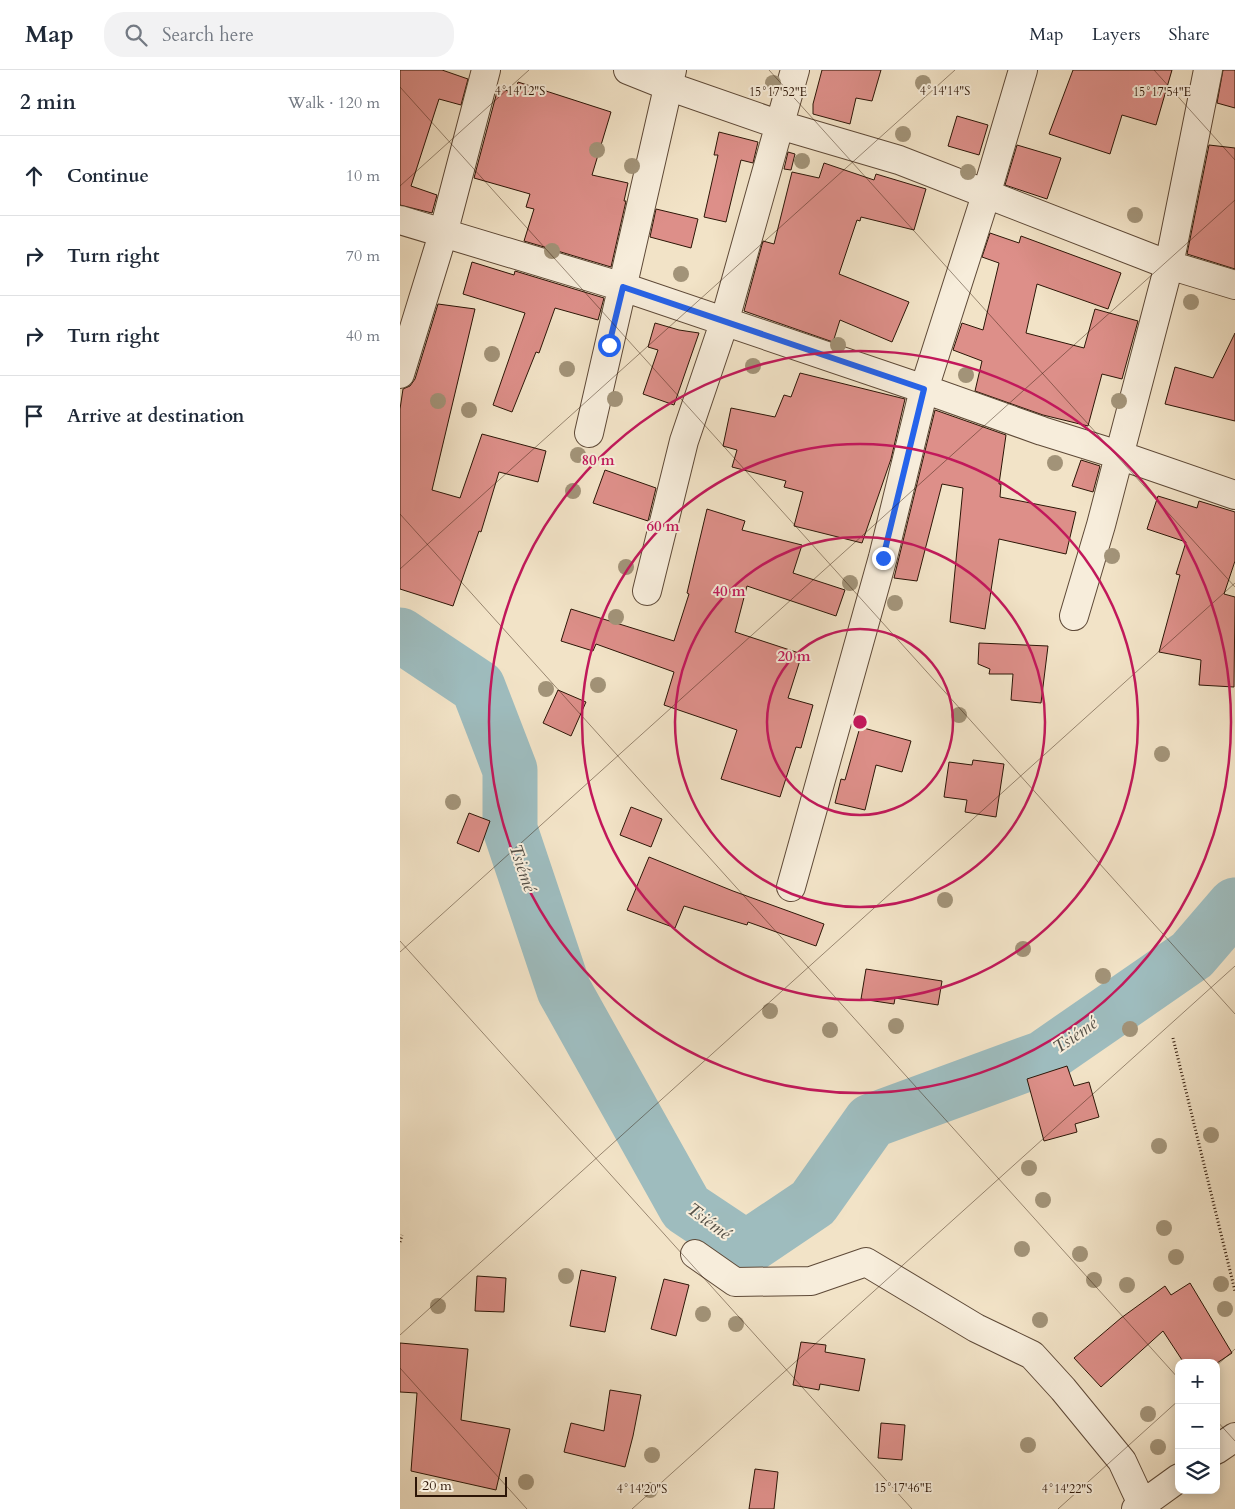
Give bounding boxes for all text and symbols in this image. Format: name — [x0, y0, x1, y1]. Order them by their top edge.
search box — [104, 12, 454, 57]
text: Map — [25, 18, 74, 51]
icon: search — [122, 21, 150, 49]
text: Search here — [162, 22, 254, 48]
text: Map — [1029, 22, 1064, 47]
text: Layers — [1092, 22, 1141, 47]
text: Share — [1169, 22, 1210, 47]
text: 4°14'12"S — [495, 83, 545, 99]
text: 4°14'14"S — [920, 83, 970, 99]
text: 15°17'52"E — [749, 84, 807, 100]
text: 15°17'54"E — [1133, 84, 1191, 100]
text: 2 min — [20, 88, 76, 117]
text: Walk · 120 m — [288, 92, 380, 114]
icon: ahead — [20, 162, 48, 190]
text: Continue — [67, 163, 149, 189]
text: 10 m — [346, 165, 380, 187]
icon: right — [20, 242, 48, 270]
text: Turn right — [67, 243, 159, 269]
text: 70 m — [346, 245, 380, 267]
icon: right — [20, 322, 48, 350]
text: Turn right — [67, 323, 159, 349]
text: 40 m — [346, 325, 380, 347]
route start — [598, 334, 621, 357]
icon: arrive — [20, 402, 48, 430]
text: Arrive at destination — [67, 403, 244, 429]
text: 80 m — [581, 450, 615, 470]
text: 60 m — [646, 516, 680, 536]
route end — [872, 547, 895, 570]
text: 40 m — [712, 581, 746, 601]
text: 20 m — [777, 646, 811, 666]
centre of rings — [851, 713, 869, 731]
water label: Tsiémé — [503, 841, 543, 896]
water label: Tsiémé — [1048, 1011, 1103, 1060]
water label: Tsiémé — [682, 1197, 737, 1247]
map controls — [1175, 1359, 1220, 1494]
button: + — [1175, 1359, 1220, 1404]
button: − — [1175, 1404, 1220, 1449]
button: layers — [1175, 1449, 1220, 1494]
scale bar — [415, 1474, 508, 1497]
text: 20 m — [422, 1476, 452, 1495]
text: 15°17'46"E — [874, 1480, 932, 1496]
text: 4°14'20"S — [617, 1481, 667, 1497]
text: 4°14'22"S — [1042, 1481, 1092, 1497]

